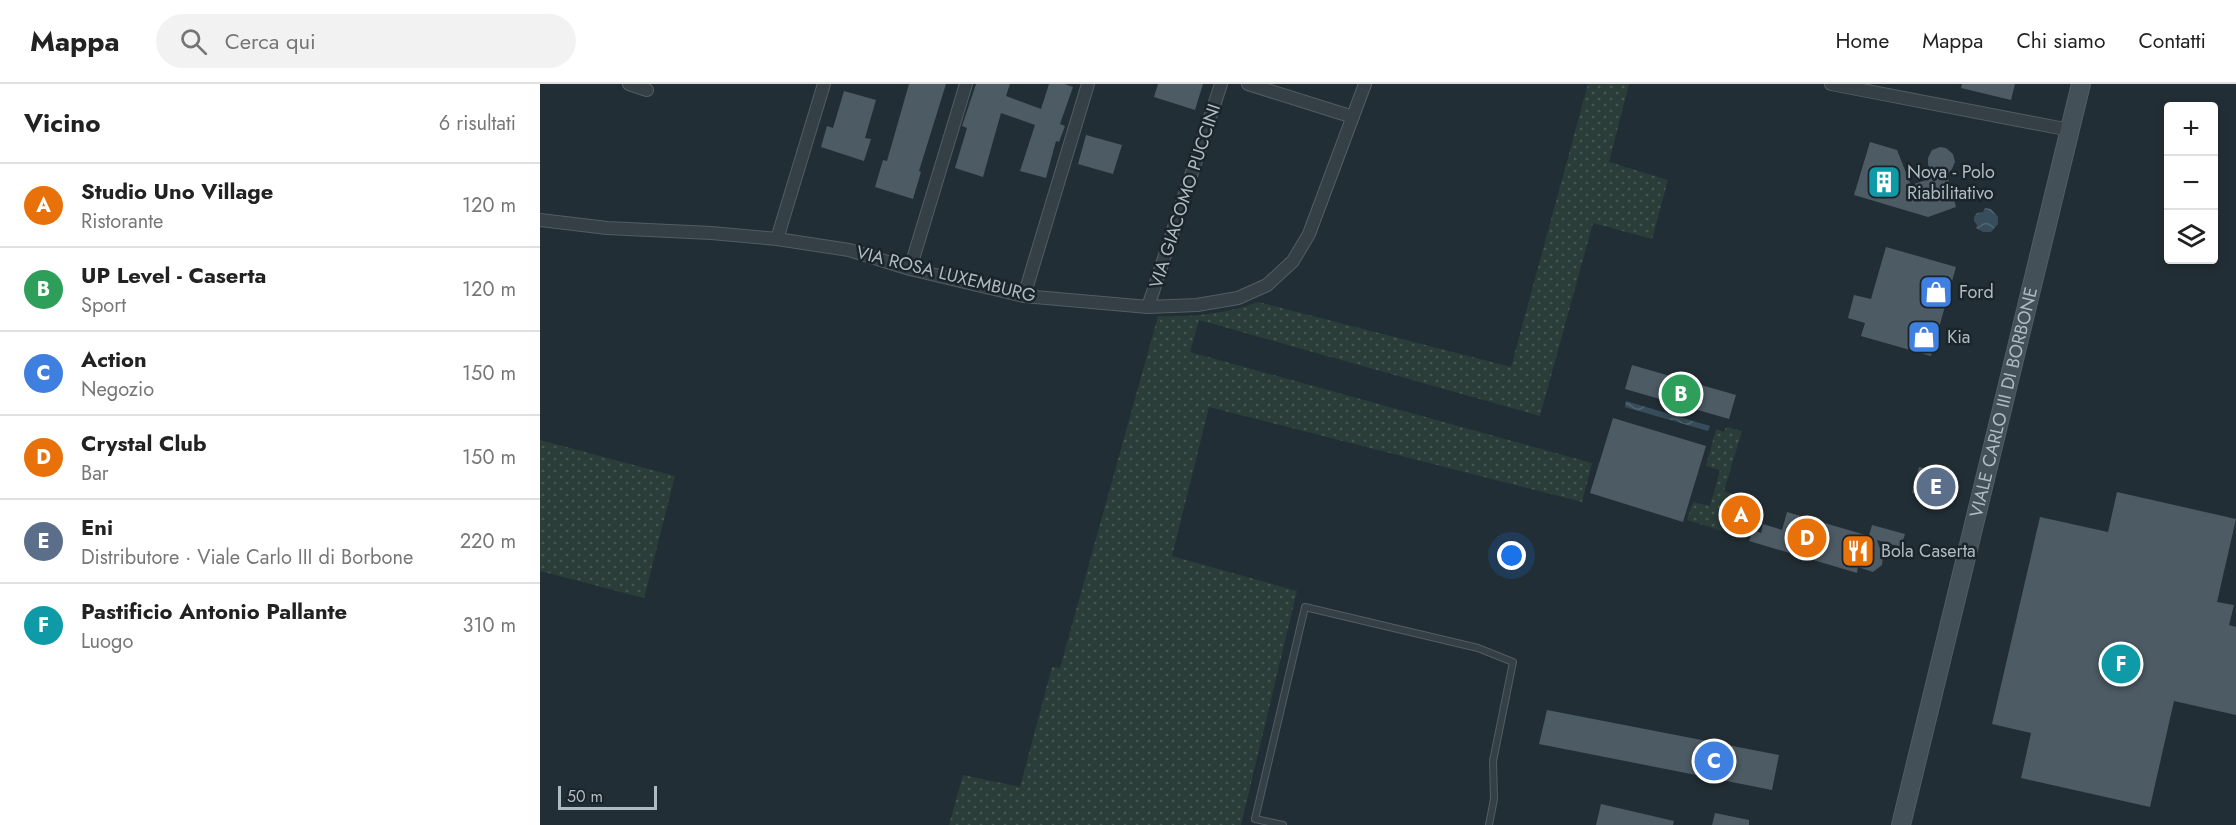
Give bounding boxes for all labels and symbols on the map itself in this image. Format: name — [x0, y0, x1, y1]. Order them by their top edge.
street label: VIA GIACOMO PUCCINI — [1143, 100, 1227, 292]
place label: Nova - Polo Riabilitativo — [1907, 159, 1995, 206]
building icon: Nova - Polo Riabilitativo — [1866, 164, 1902, 200]
street label: VIA ROSA LUXEMBURG — [853, 239, 1039, 309]
shop icon: Ford — [1918, 274, 1954, 310]
place label: Ford — [1959, 279, 1994, 305]
street label: VIALE CARLO III DI BORBONE — [1963, 284, 2044, 520]
shop icon: Kia — [1906, 319, 1942, 355]
place label: Kia — [1947, 324, 1971, 350]
pin: B — [1662, 372, 1700, 416]
pin: E — [1916, 464, 1956, 510]
pin: A — [1722, 492, 1760, 538]
pin: D — [1788, 516, 1826, 560]
restaurant icon: Bola Caserta — [1840, 533, 1876, 569]
place label: Bola Caserta — [1881, 538, 1976, 564]
your location — [1497, 541, 1526, 570]
pin: F — [2102, 642, 2140, 686]
pin: C — [1694, 738, 1734, 784]
scale bar — [558, 783, 657, 810]

